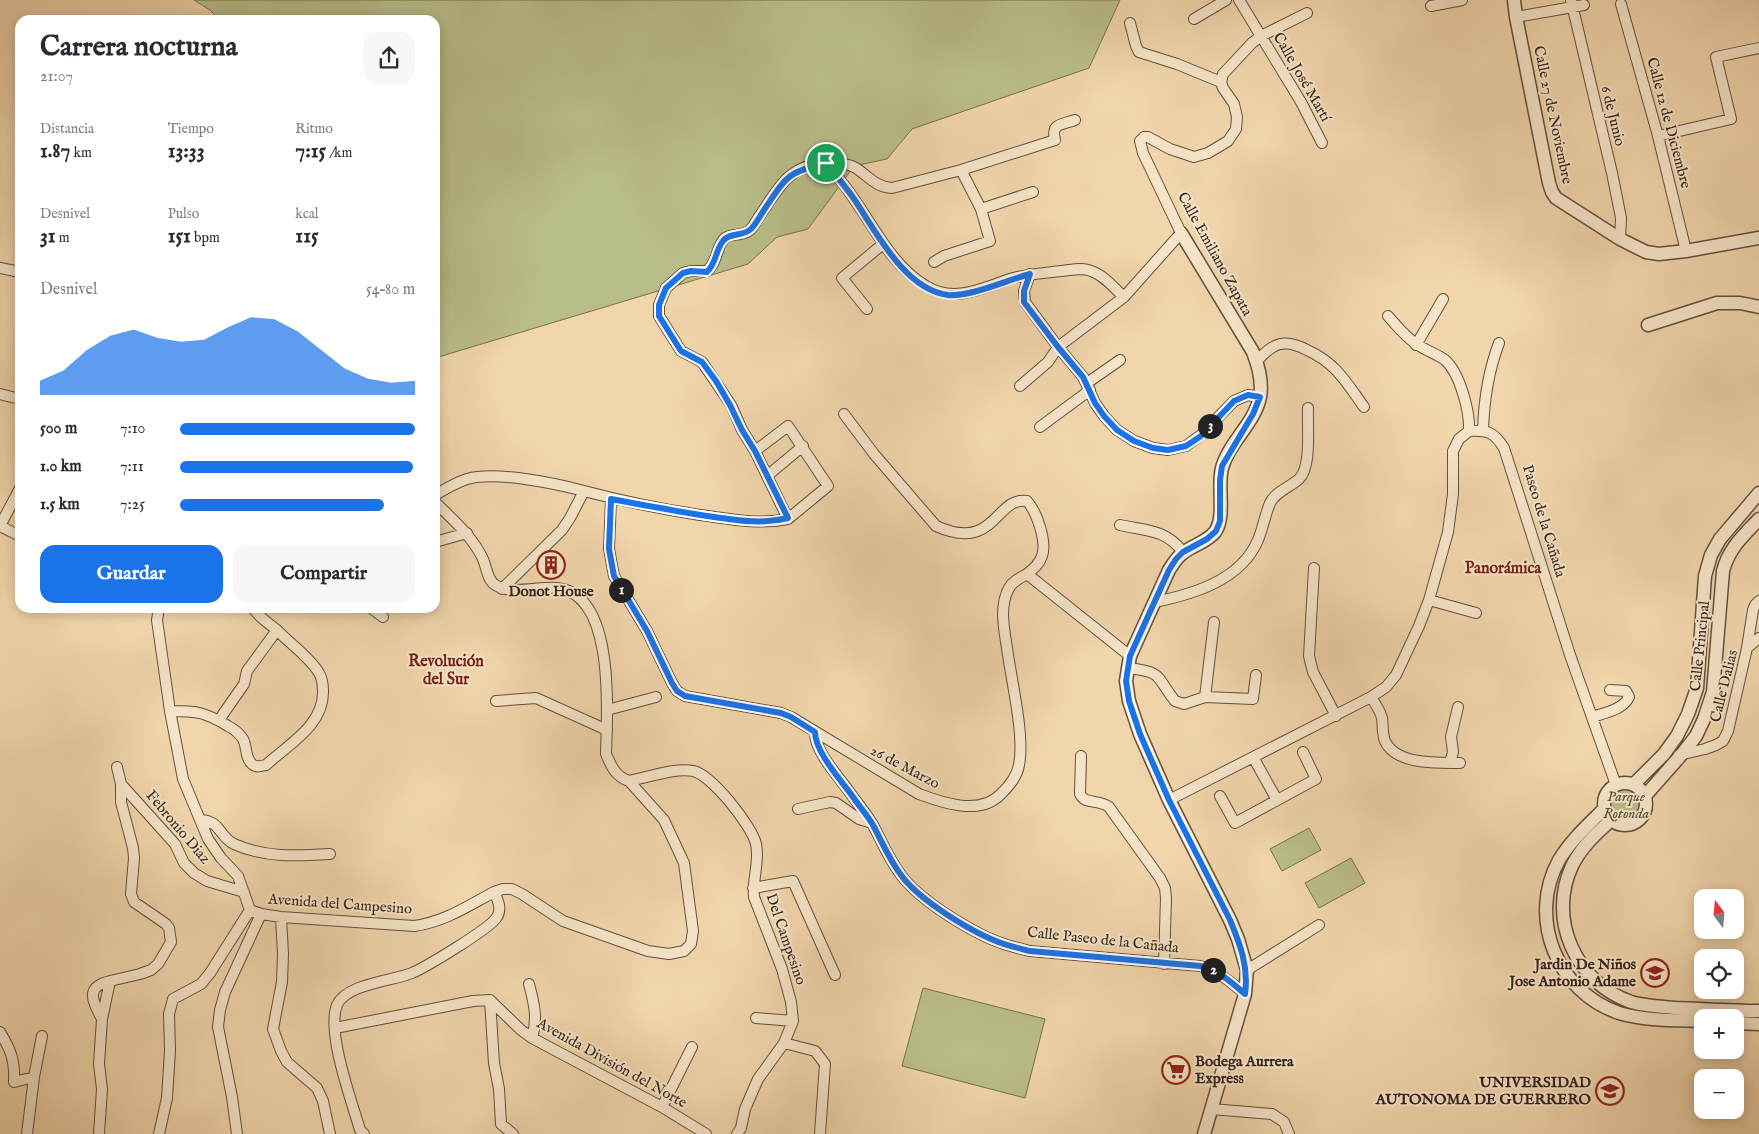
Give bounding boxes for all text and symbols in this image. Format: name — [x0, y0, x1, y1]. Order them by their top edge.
street label: Calle José Martí — [1269, 29, 1336, 126]
text: Carrera nocturna — [40, 30, 237, 65]
button: share — [363, 32, 415, 84]
street label: Calle 27 de Noviembre — [1529, 44, 1577, 186]
street label: Calle 12 de Diciembre — [1642, 55, 1696, 191]
text: 21:07 — [40, 67, 73, 87]
street label: 6 de Junio — [1596, 84, 1630, 148]
text: Distancia — [40, 120, 94, 138]
text: Tiempo — [168, 120, 214, 138]
text: Ritmo — [295, 120, 333, 138]
text: 1.87 — [40, 138, 70, 165]
text: 13:33 — [168, 138, 205, 165]
text: 7:15 — [295, 138, 326, 165]
pin — [805, 142, 847, 184]
text: km — [70, 144, 92, 162]
text: /km — [326, 144, 352, 162]
icon: arrive — [812, 149, 840, 177]
street label: Calle Emiliano Zapata — [1173, 189, 1257, 320]
text: Desnivel — [40, 205, 90, 223]
text: Pulso — [168, 205, 199, 223]
text: kcal — [295, 205, 319, 223]
text: 31 — [40, 223, 56, 250]
text: 151 — [168, 223, 191, 250]
text: 115 — [295, 223, 319, 250]
text: m — [56, 229, 70, 247]
text: bpm — [191, 229, 220, 247]
text: Desnivel — [40, 280, 97, 300]
text: 54–80 m — [366, 280, 415, 300]
pin: 3 — [1198, 414, 1222, 438]
text: 3 — [1208, 417, 1213, 435]
text: 500 m — [40, 419, 77, 439]
text: 7:10 — [120, 419, 145, 439]
text: 1.0 km — [40, 457, 82, 477]
text: 7:11 — [120, 457, 144, 477]
street label: Paseo de la Cañada — [1518, 462, 1570, 580]
text: 1.5 km — [40, 495, 80, 515]
text: 7:25 — [120, 495, 145, 515]
button: Guardar — [40, 545, 223, 603]
button: Compartir — [233, 545, 415, 603]
building icon: Donot House — [536, 550, 566, 580]
district label: Panorámica — [1465, 559, 1542, 579]
pin: 1 — [608, 578, 634, 602]
text: 1 — [619, 581, 624, 599]
place label: Donot House — [508, 582, 594, 601]
street label: Calle Principal — [1686, 599, 1714, 692]
street label: Calle Dalias — [1706, 648, 1742, 724]
district label: Revolución del Sur — [408, 652, 484, 690]
street label: 26 de Marzo — [867, 741, 943, 793]
street label: Febronio Diaz — [142, 786, 214, 868]
park label: Parque Rotonda — [1603, 787, 1649, 823]
street label: Avenida del Campesino — [266, 889, 413, 919]
north arrow — [1694, 889, 1744, 939]
map controls — [1694, 889, 1744, 1119]
street label: Del Campesino — [761, 891, 811, 987]
street label: Calle Paseo de la Cañada — [1026, 923, 1180, 957]
button: locate — [1694, 949, 1744, 999]
place label: Jardin De Niños Jose Antonio Adame — [1507, 955, 1637, 991]
pin: 2 — [1200, 958, 1226, 982]
school or university icon: Jardin De Niños Jose Antonio Adame — [1640, 958, 1670, 988]
text: 2 — [1210, 961, 1217, 979]
button: + — [1694, 1009, 1744, 1059]
street label: Avenida División del Norte — [533, 1013, 690, 1112]
place label: Bodega Aurrera Express — [1195, 1052, 1294, 1088]
supermarket icon: Bodega Aurrera Express — [1161, 1055, 1191, 1085]
button: − — [1694, 1069, 1744, 1119]
place label: UNIVERSIDAD AUTONOMA DE GUERRERO — [1375, 1073, 1592, 1109]
school or university icon: UNIVERSIDAD AUTONOMA DE GUERRERO — [1595, 1076, 1625, 1106]

